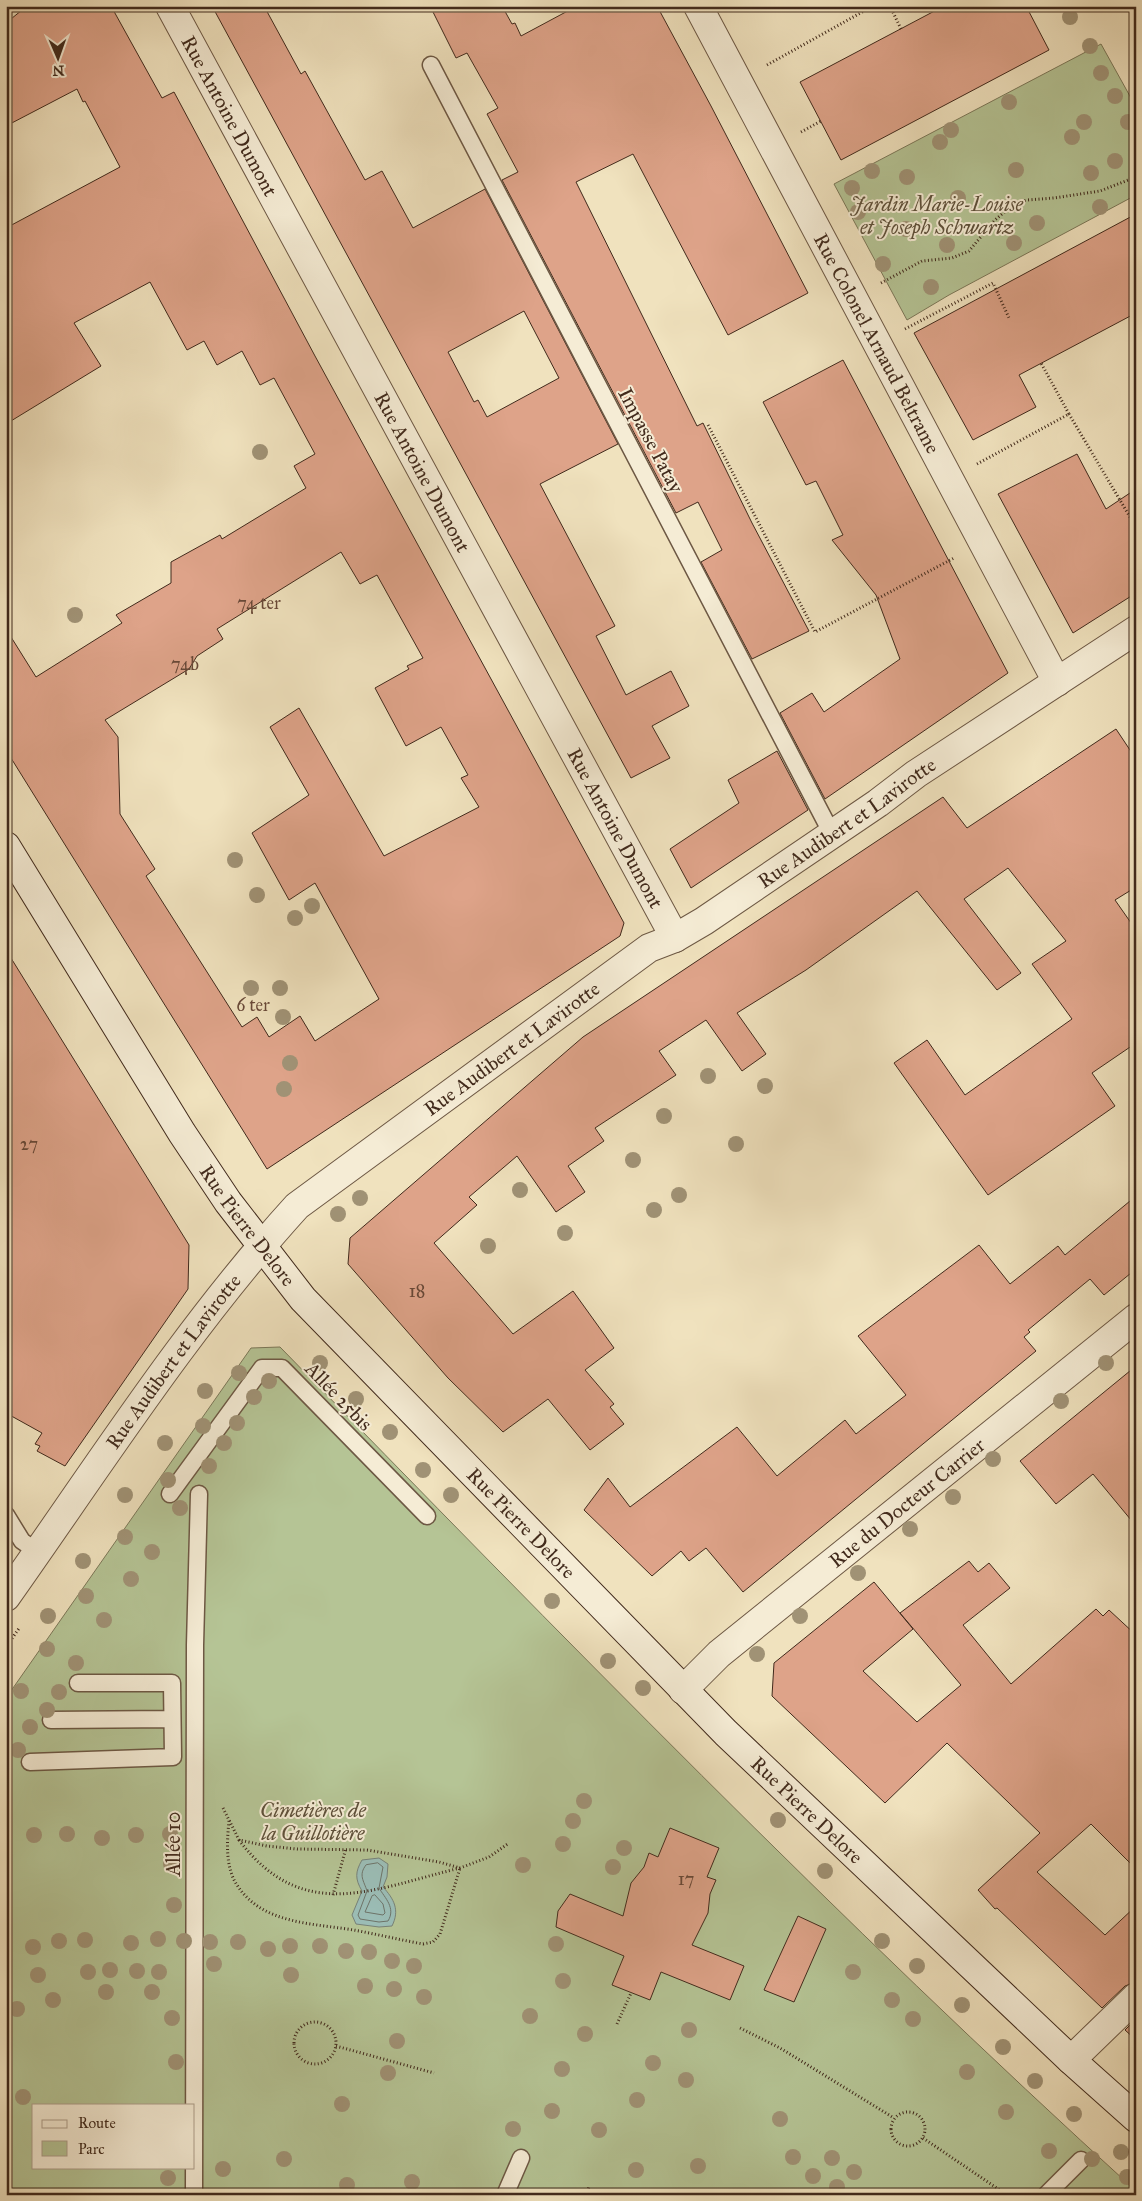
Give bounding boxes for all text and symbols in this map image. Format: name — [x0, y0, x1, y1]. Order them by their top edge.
north arrow — [32, 32, 82, 82]
street label: Rue Antoine Dumont — [176, 32, 283, 200]
text: N — [52, 62, 65, 79]
park label: Jardin Marie-Louise et Joseph Schwartz — [850, 192, 1024, 240]
street label: Rue Colonel Arnaud Beltrame — [809, 229, 945, 458]
street label: Impasse Patay — [613, 383, 689, 497]
street label: Rue Antoine Dumont — [369, 388, 476, 556]
house number: 74 ter — [237, 592, 281, 614]
house number: 74b — [171, 653, 199, 675]
street label: Rue Antoine Dumont — [562, 744, 669, 912]
street label: Rue Audibert et Lavirotte — [753, 752, 940, 893]
street label: Rue Audibert et Lavirotte — [419, 976, 604, 1121]
house number: 6 ter — [236, 994, 270, 1016]
house number: 27 — [20, 1133, 38, 1155]
street label: Rue Pierre Delore — [195, 1160, 301, 1291]
street label: Rue Audibert et Lavirotte — [101, 1269, 246, 1453]
house number: 18 — [409, 1280, 425, 1302]
street label: Allée 25bis — [300, 1356, 378, 1435]
street label: Rue du Docteur Carrier — [824, 1433, 990, 1573]
street label: Rue Pierre Delore — [462, 1463, 581, 1583]
street label: Rue Pierre Delore — [746, 1751, 868, 1869]
park label: Cimetières de la Guillotière — [260, 1798, 366, 1845]
street label: Allée 10 — [161, 1812, 185, 1877]
house number: 17 — [678, 1868, 694, 1890]
legend — [32, 2104, 195, 2168]
text: Route — [78, 2114, 116, 2132]
text: Parc — [78, 2140, 105, 2158]

